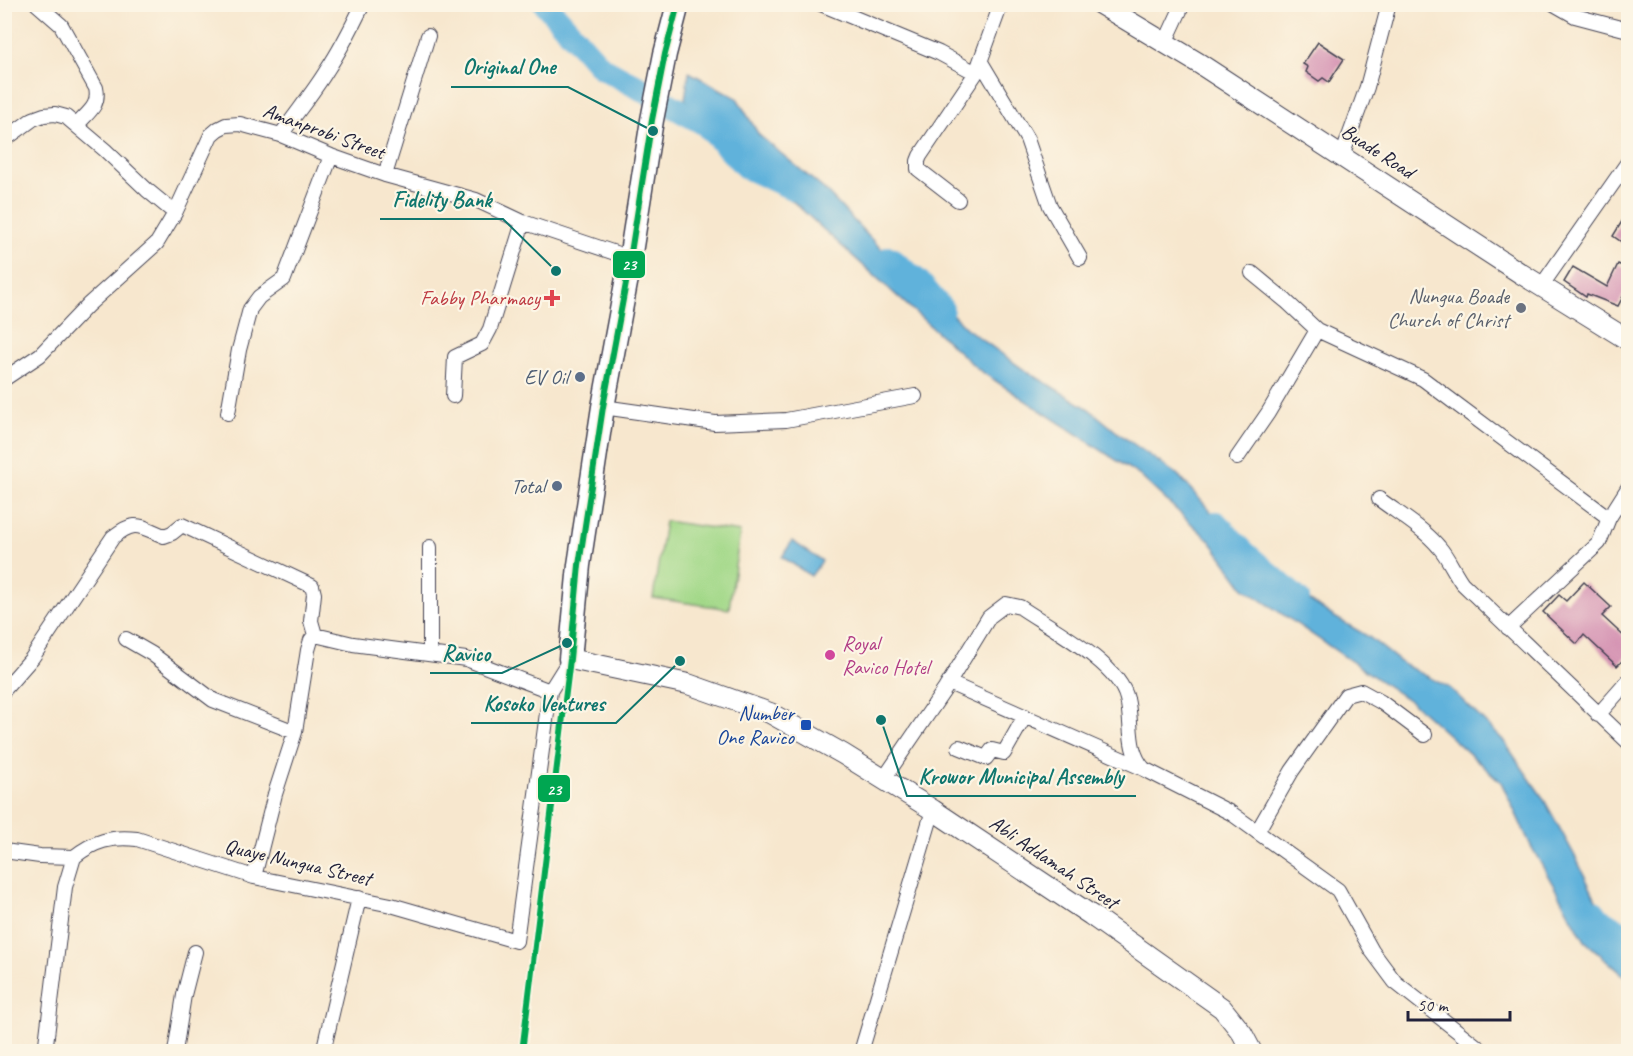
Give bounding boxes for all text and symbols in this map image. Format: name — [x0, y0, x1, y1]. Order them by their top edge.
callout: Original One — [451, 47, 568, 87]
text: Original One — [463, 53, 558, 81]
street label: Amanprobi Street — [260, 97, 390, 166]
street label: Buade Road — [1337, 118, 1423, 186]
callout: Fidelity Bank — [380, 179, 503, 219]
text: Fidelity Bank — [393, 186, 493, 214]
line badge: 23 — [612, 250, 646, 279]
text: 23 — [622, 255, 638, 275]
place label: Nungua Boade Church of Christ — [1388, 283, 1512, 333]
place label: Fabby Pharmacy — [420, 285, 542, 311]
marker: Fabby Pharmacy — [545, 291, 559, 305]
marker: Nungua Boade Church of Christ — [1514, 301, 1528, 315]
place label: EV Oil — [524, 364, 571, 390]
marker: EV Oil — [573, 370, 587, 384]
place label: Total — [511, 473, 548, 499]
marker: Total — [550, 479, 564, 493]
place label: Royal Ravico Hotel — [842, 630, 933, 680]
callout: Ravico — [430, 633, 502, 673]
text: Ravico — [442, 640, 492, 668]
marker: Royal Ravico Hotel — [823, 648, 837, 662]
callout: Kosoko Ventures — [471, 683, 616, 723]
text: Kosoko Ventures — [483, 690, 607, 718]
place label: Number One Ravico — [717, 700, 796, 750]
marker: Number One Ravico — [799, 718, 813, 732]
callout: Krowor Municipal Assembly — [907, 756, 1136, 796]
text: Krowor Municipal Assembly — [919, 763, 1126, 791]
line badge: 23 — [537, 774, 571, 803]
text: 23 — [547, 780, 563, 800]
street label: Abli Addamah Street — [985, 809, 1126, 916]
street label: Quaye Nungua Street — [222, 833, 377, 892]
scale bar — [1408, 984, 1510, 1022]
text: 50 m — [1417, 994, 1450, 1016]

